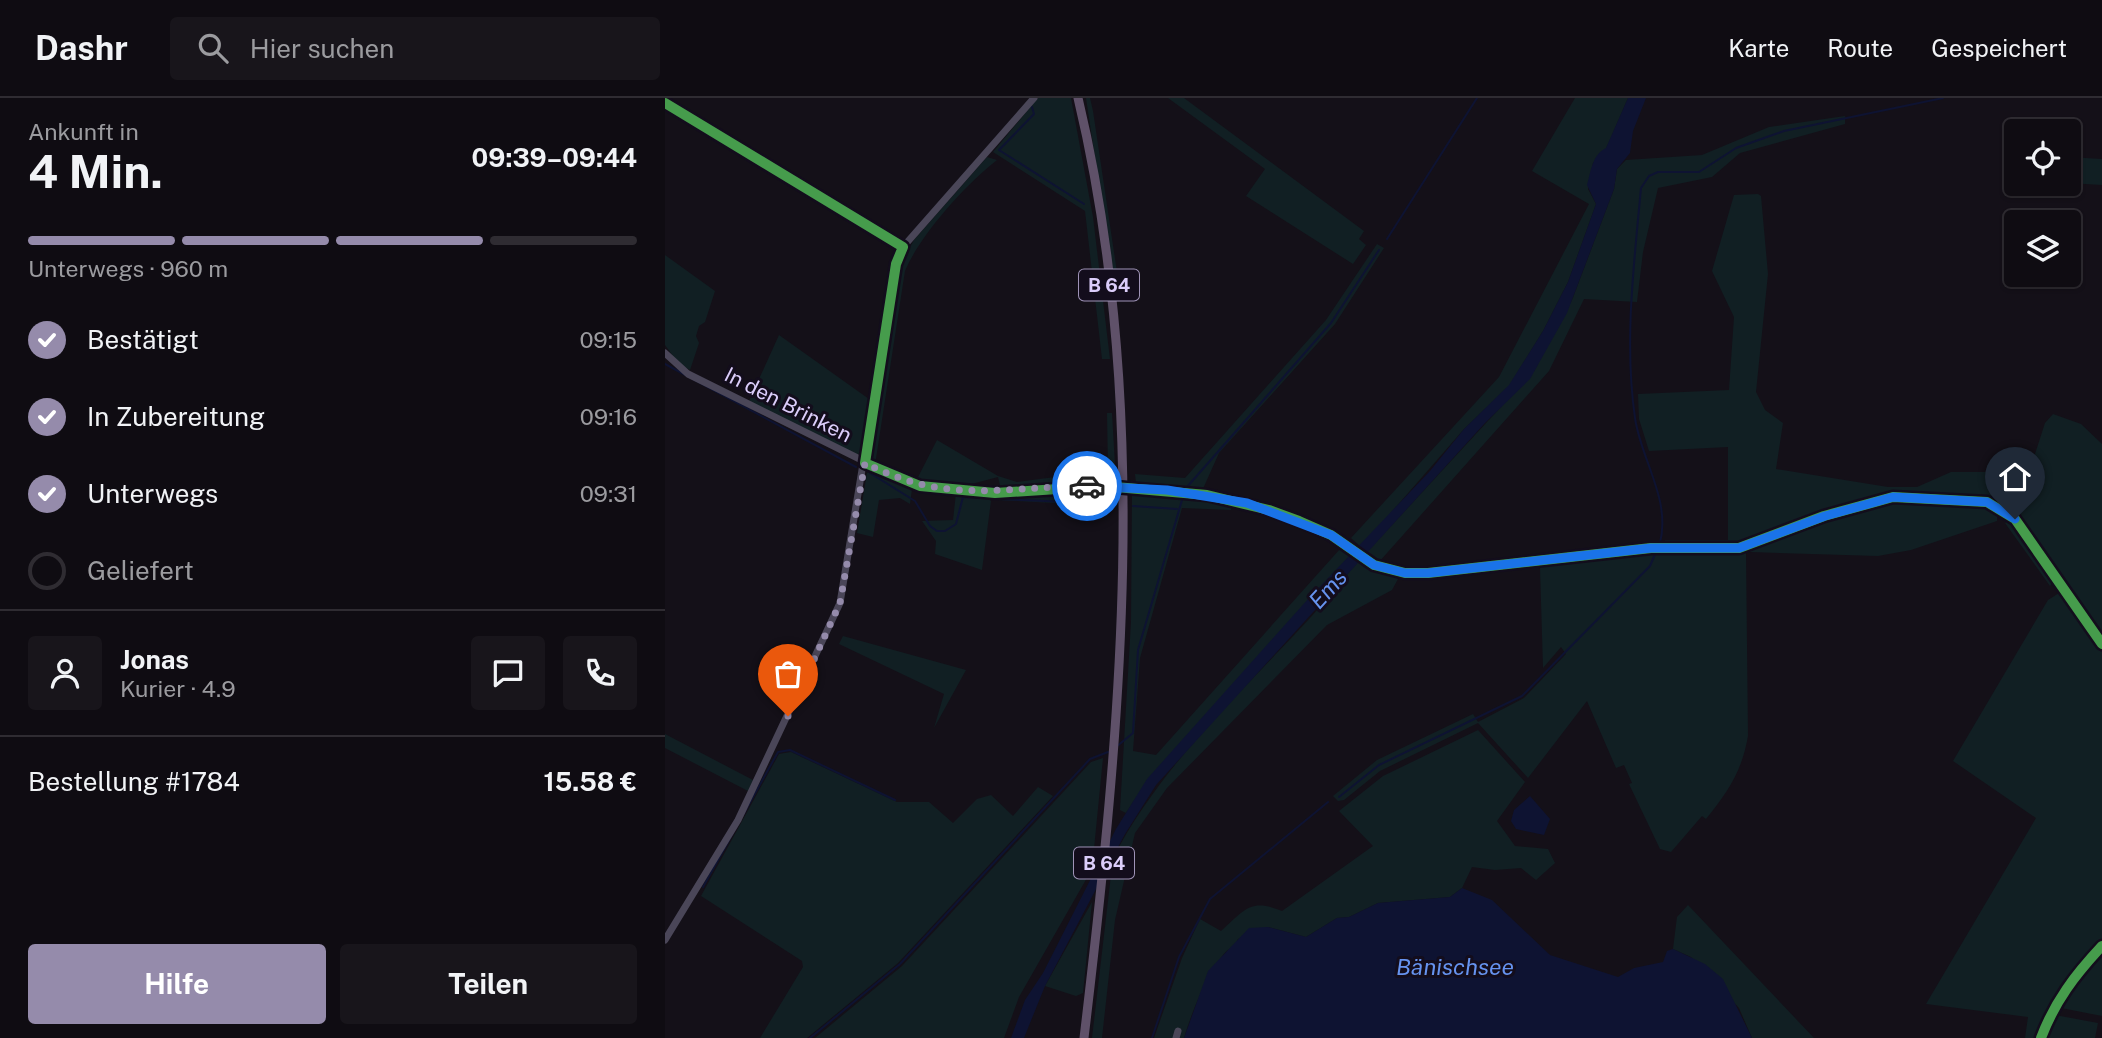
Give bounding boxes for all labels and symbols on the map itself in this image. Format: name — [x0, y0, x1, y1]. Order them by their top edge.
road number: B 64 — [1079, 270, 1139, 300]
street label: In den Brinken — [720, 362, 856, 447]
pin — [1985, 447, 2045, 519]
courier — [1052, 451, 1122, 521]
water label: Ems — [1303, 563, 1352, 614]
pin — [758, 644, 818, 716]
road number: B 64 — [1074, 848, 1134, 878]
water label: Bänischsee — [1396, 953, 1514, 980]

